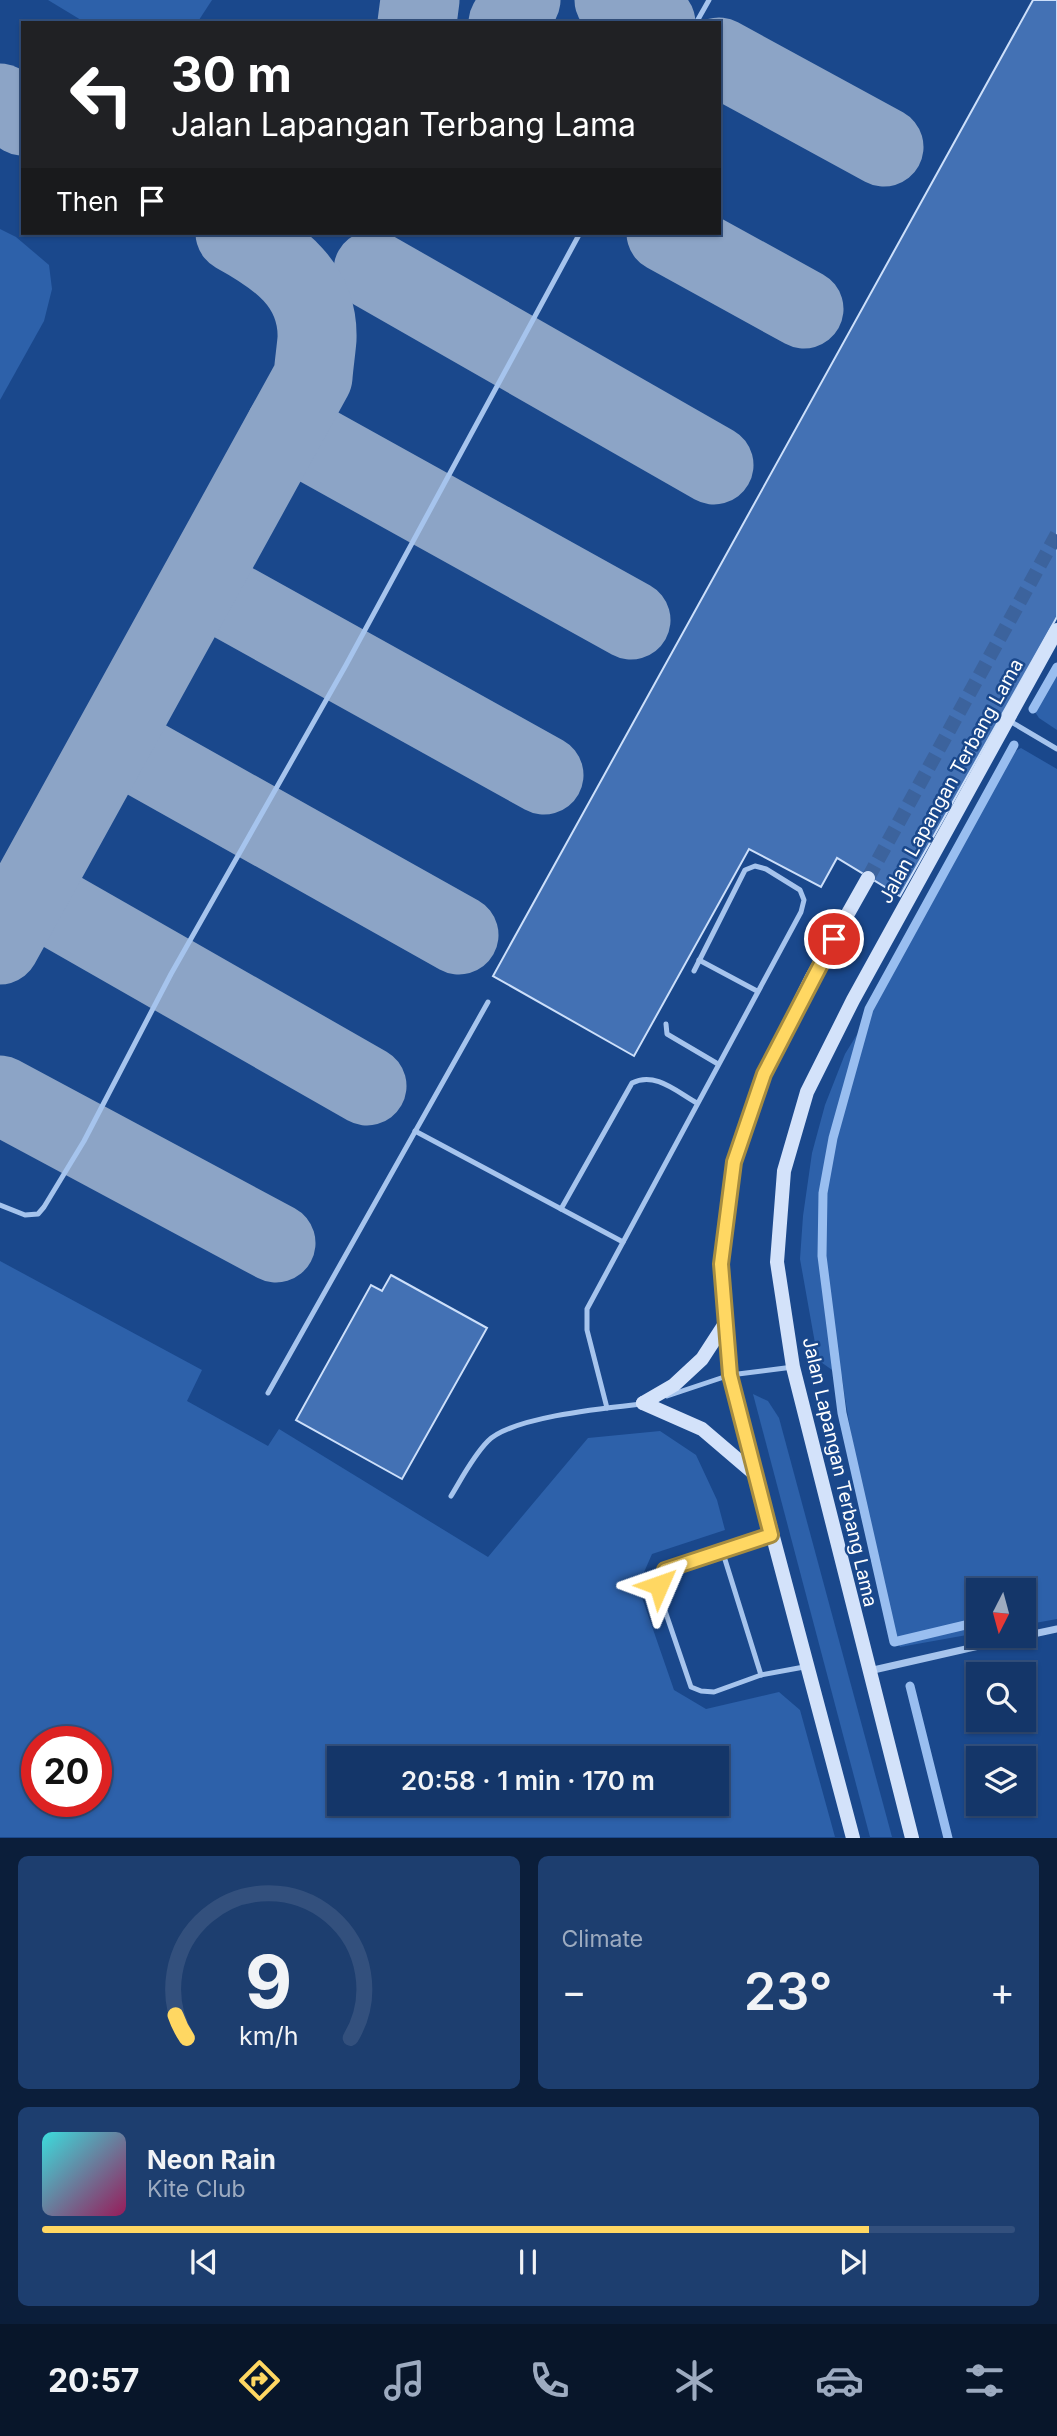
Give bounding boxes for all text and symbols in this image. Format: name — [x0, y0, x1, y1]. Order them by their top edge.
text: 30 m — [171, 45, 292, 104]
icon: left — [56, 49, 147, 140]
text: Jalan Lapangan Terbang Lama — [171, 105, 636, 144]
icon: arrive — [133, 182, 171, 220]
text: Then — [56, 186, 119, 217]
street label: Jalan Lapangan Terbang Lama — [874, 655, 1028, 907]
pin — [804, 909, 864, 969]
icon: arrive — [815, 920, 853, 958]
street label: Jalan Lapangan Terbang Lama — [798, 1335, 882, 1609]
position arrow — [622, 1548, 696, 1622]
north arrow — [966, 1578, 1036, 1648]
map controls — [966, 1578, 1036, 1816]
button: search — [966, 1662, 1036, 1732]
speed limit sign: 20 — [21, 1726, 112, 1817]
button: layers — [966, 1746, 1036, 1816]
text: 20:58 · 1 min · 170 m — [401, 1765, 655, 1796]
text: Climate — [562, 1925, 643, 1953]
text: 9 — [245, 1938, 292, 2027]
text: 23° — [744, 1960, 833, 2023]
text: − — [562, 1968, 587, 2014]
text: + — [990, 1968, 1015, 2014]
text: km/h — [239, 2021, 298, 2051]
text: Neon Rain — [147, 2144, 276, 2175]
text: Kite Club — [147, 2175, 246, 2203]
icon: previous — [185, 2243, 223, 2281]
icon: pause — [509, 2243, 547, 2281]
icon: next — [834, 2243, 872, 2281]
icon: directions — [235, 2356, 284, 2405]
icon: music — [380, 2356, 429, 2405]
icon: phone — [525, 2356, 574, 2405]
icon: climate — [670, 2356, 719, 2405]
icon: car — [815, 2356, 864, 2405]
icon: filters — [960, 2356, 1009, 2405]
text: 20:57 — [48, 2361, 139, 2400]

